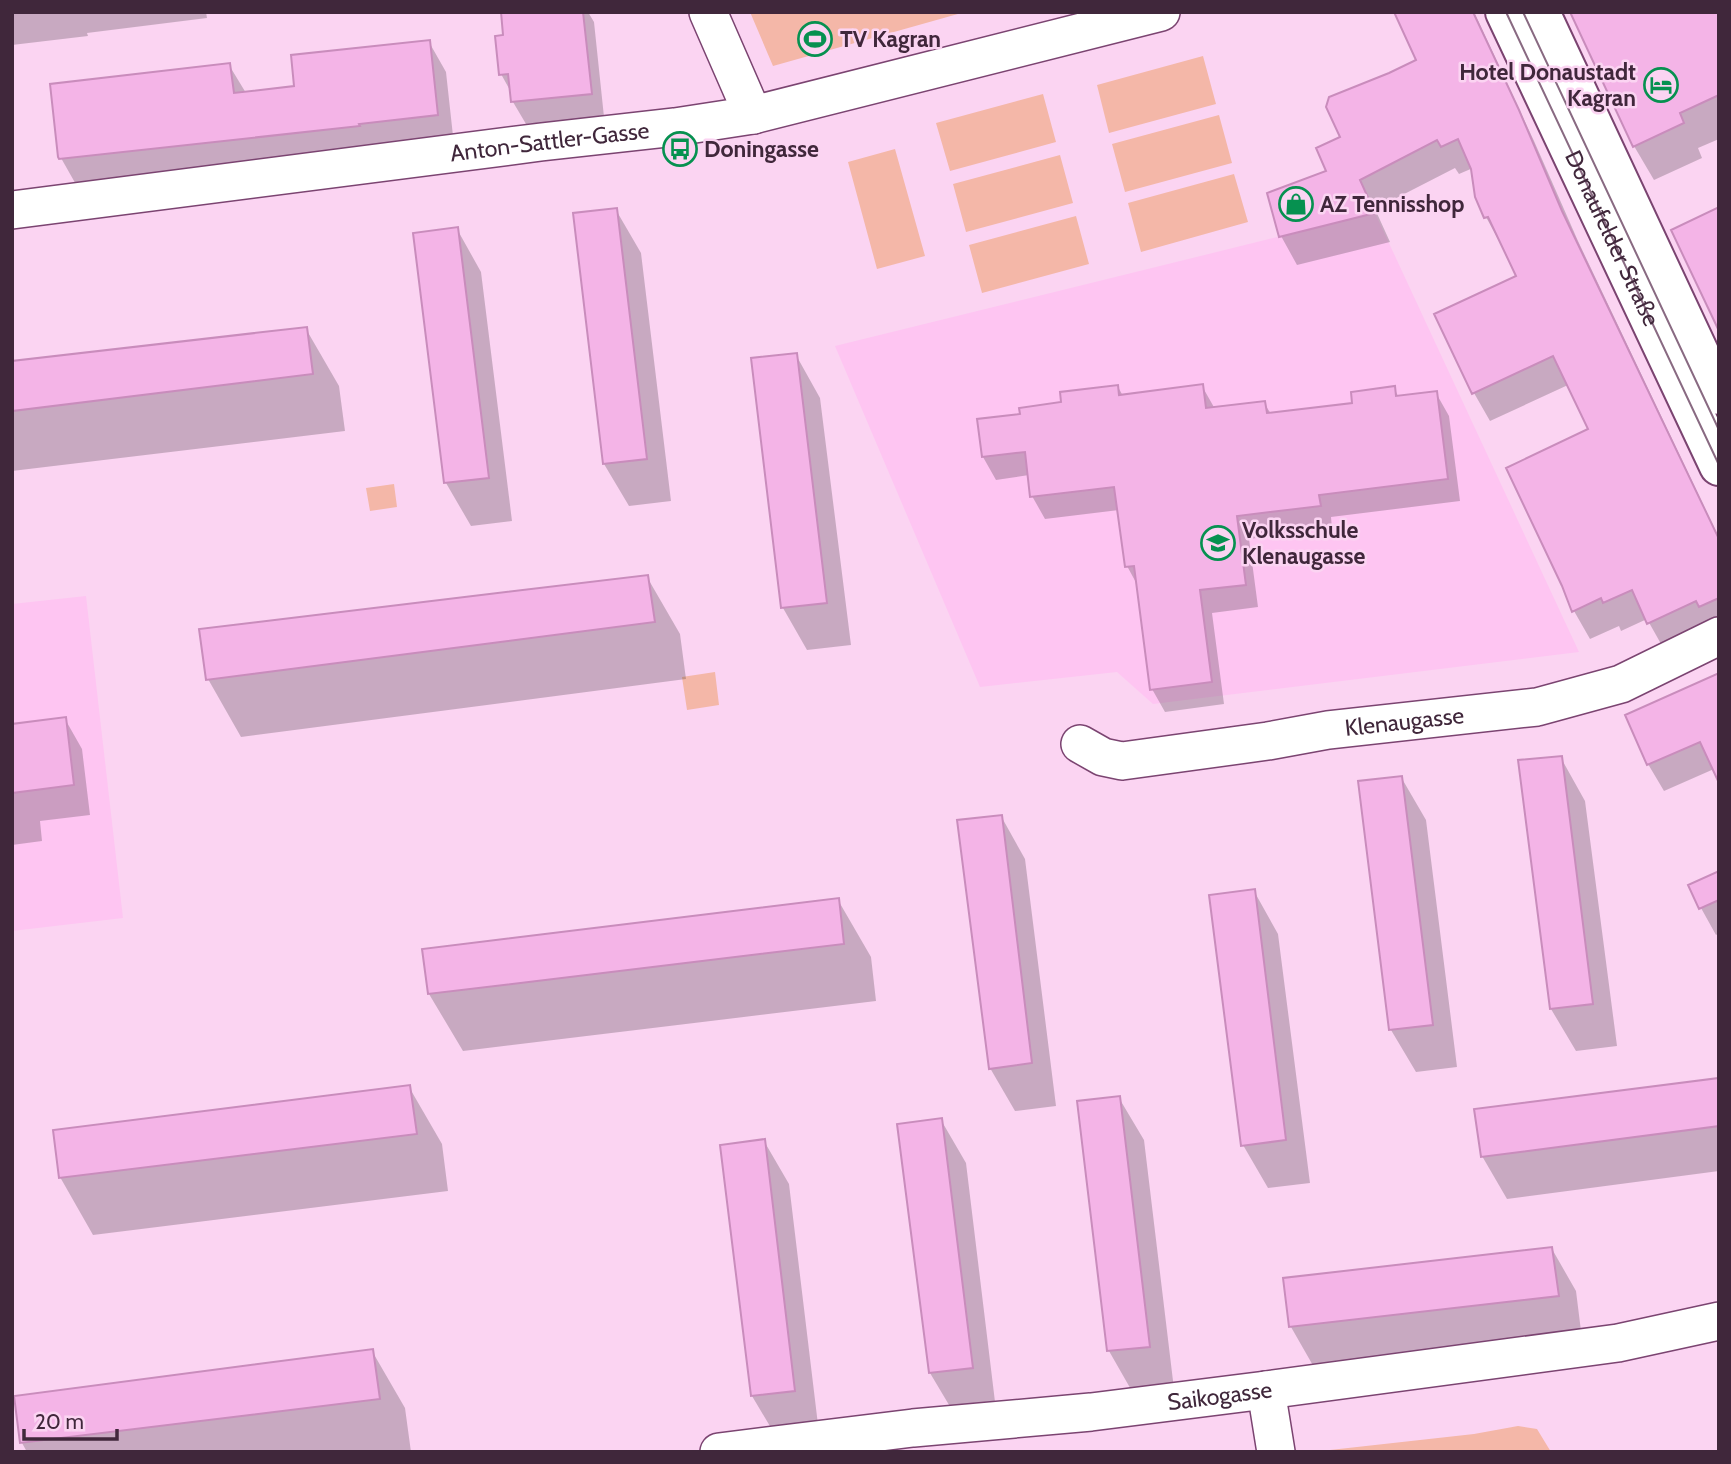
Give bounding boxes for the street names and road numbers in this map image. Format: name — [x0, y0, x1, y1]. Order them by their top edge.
street label: Anton-Sattler-Gasse — [448, 116, 651, 168]
street label: Donaufelder Straße — [1559, 146, 1666, 331]
street label: Klenaugasse — [1343, 701, 1465, 742]
street label: Saikogasse — [1166, 1375, 1274, 1416]

